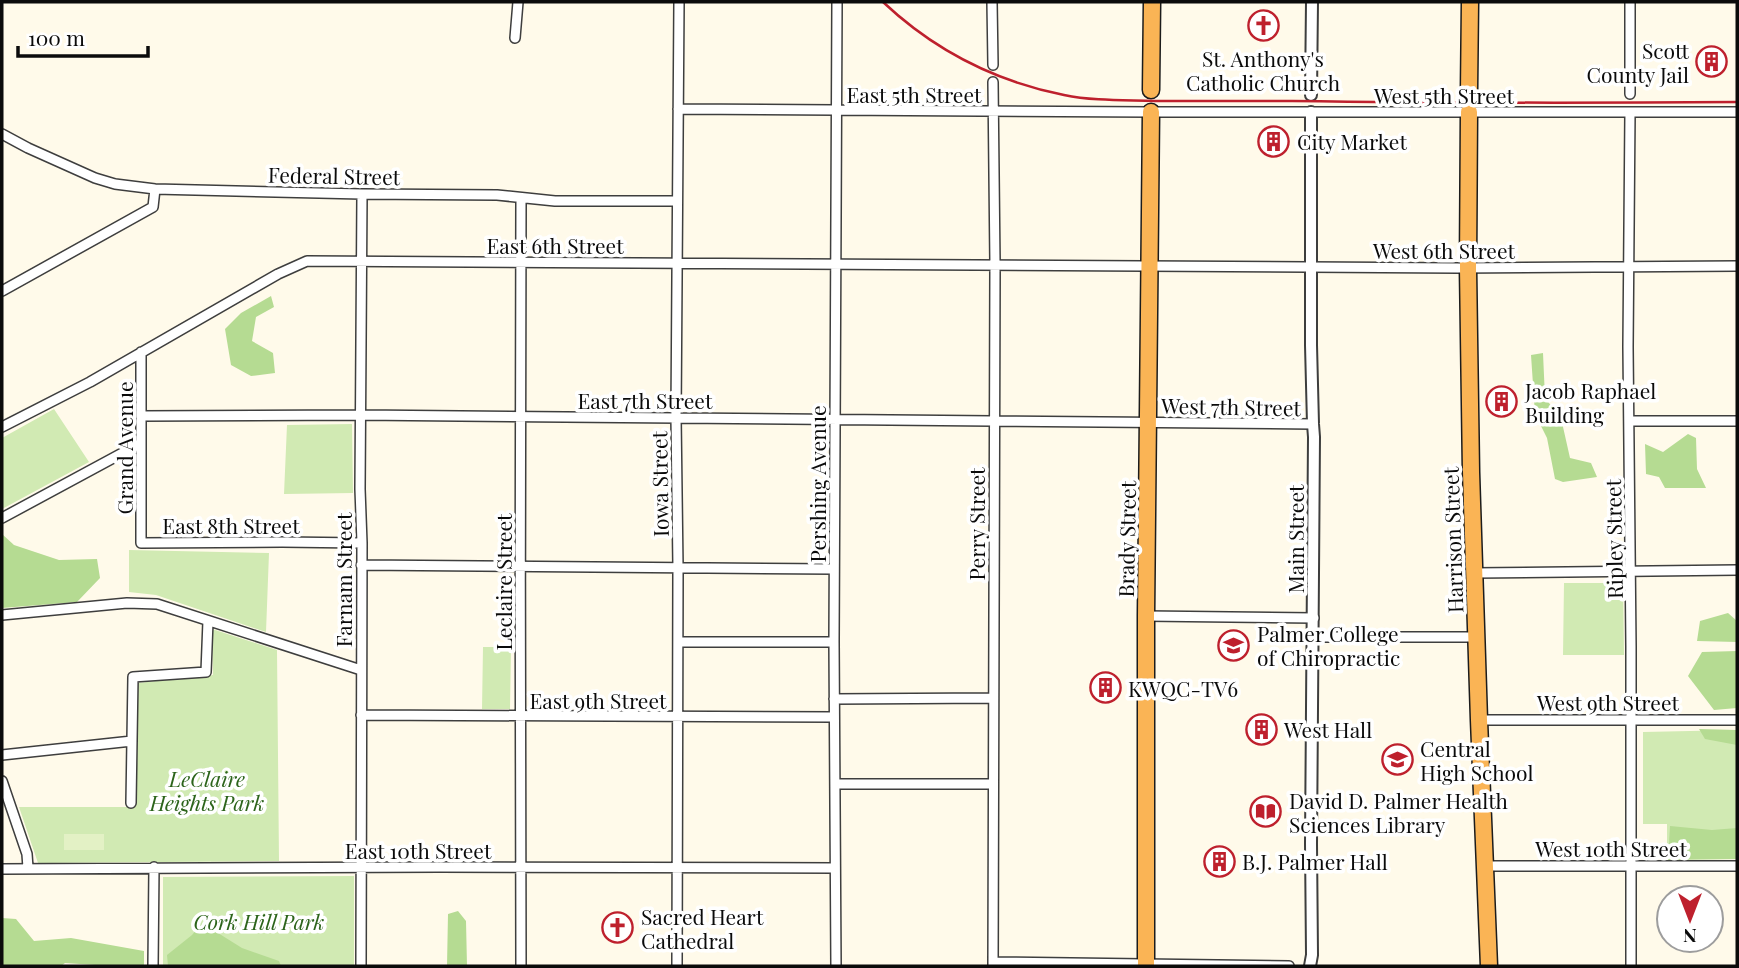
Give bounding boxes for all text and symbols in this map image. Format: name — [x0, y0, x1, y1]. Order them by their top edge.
church icon: St. Anthony's Catholic Church — [1246, 9, 1280, 43]
scale bar — [18, 14, 147, 58]
text: 100 m — [28, 23, 85, 51]
place label: Scott County Jail — [1587, 36, 1690, 88]
place label: St. Anthony's Catholic Church — [1186, 44, 1341, 96]
building icon: Scott County Jail — [1695, 45, 1729, 79]
street label: East 5th Street — [846, 80, 982, 108]
street label: West 5th Street — [1373, 81, 1515, 109]
building icon: City Market — [1257, 124, 1291, 158]
place label: City Market — [1297, 127, 1407, 155]
street label: Federal Street — [268, 160, 401, 190]
street label: East 6th Street — [486, 231, 624, 259]
street label: West 6th Street — [1372, 236, 1516, 264]
place label: Jacob Raphael Building — [1524, 376, 1656, 428]
street label: Grand Avenue — [110, 381, 138, 515]
building icon: Jacob Raphael Building — [1485, 385, 1519, 419]
street label: East 7th Street — [578, 386, 713, 414]
street label: West 7th Street — [1160, 391, 1302, 421]
street label: Pershing Avenue — [803, 405, 831, 563]
street label: Iowa Street — [644, 430, 674, 537]
street label: Harrison Street — [1435, 466, 1469, 614]
street label: Perry Street — [962, 467, 990, 581]
street label: Ripley Street — [1598, 478, 1628, 599]
street label: Brady Street — [1111, 480, 1141, 598]
street label: Main Street — [1281, 484, 1309, 593]
street label: East 8th Street — [162, 511, 300, 539]
street label: Farnam Street — [329, 512, 357, 647]
street label: Leclaire Street — [489, 513, 517, 650]
place label: Palmer College of Chiropractic — [1257, 619, 1400, 671]
school or university icon: Palmer College of Chiropractic — [1217, 628, 1251, 662]
building icon: KWQC-TV6 — [1088, 671, 1122, 705]
place label: KWQC-TV6 — [1128, 674, 1238, 702]
street label: East 9th Street — [529, 686, 667, 714]
street label: West 9th Street — [1536, 688, 1680, 716]
building icon: West Hall — [1244, 712, 1278, 746]
place label: West Hall — [1283, 715, 1372, 743]
place label: Central High School — [1420, 734, 1533, 786]
school or university icon: Central High School — [1380, 743, 1414, 777]
park label: LeClaire Heights Park — [149, 764, 264, 816]
place label: David D. Palmer Health Sciences Library — [1289, 786, 1509, 838]
library icon: David D. Palmer Health Sciences Library — [1249, 795, 1283, 829]
street label: West 10th Street — [1534, 834, 1687, 862]
street label: East 10th Street — [345, 836, 492, 864]
building icon: B.J. Palmer Hall — [1202, 844, 1236, 878]
place label: B.J. Palmer Hall — [1242, 847, 1388, 875]
north arrow — [1655, 884, 1725, 954]
place label: Sacred Heart Cathedral — [641, 902, 764, 954]
park label: Cork Hill Park — [194, 907, 325, 935]
church icon: Sacred Heart Cathedral — [601, 911, 635, 945]
text: N — [1683, 924, 1697, 950]

